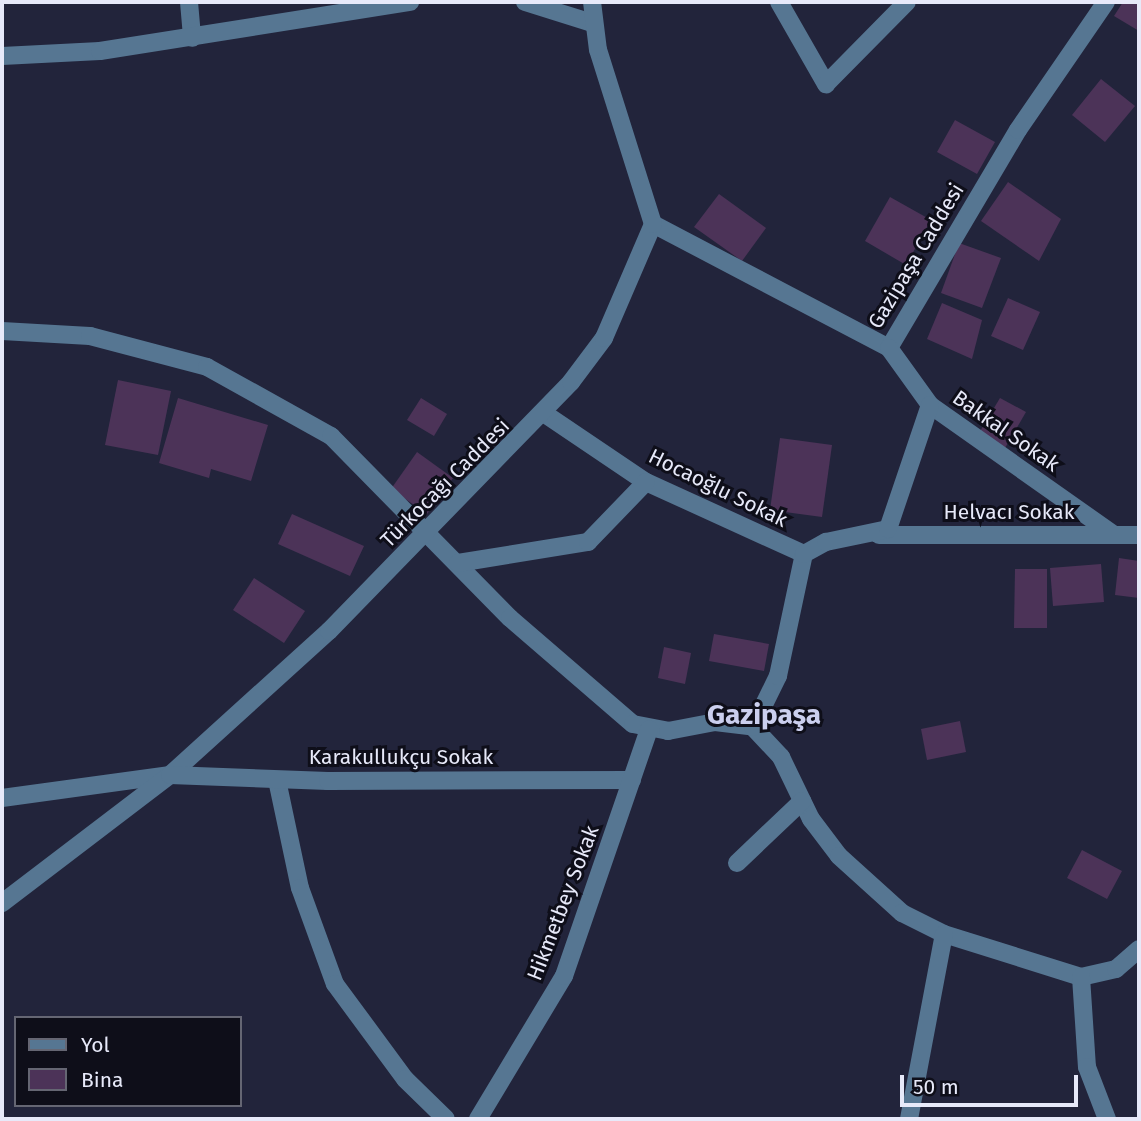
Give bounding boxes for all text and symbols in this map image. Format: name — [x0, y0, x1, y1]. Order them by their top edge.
street label: Gazipaşa Caddesi — [863, 179, 969, 333]
street label: Bakkal Sokak — [948, 385, 1064, 477]
street label: Türkocağı Caddesi — [375, 413, 515, 553]
street label: Hocaoğlu Sokak — [645, 444, 791, 532]
street label: Helvacı Sokak — [944, 499, 1074, 525]
district label: Gazipaşa — [707, 698, 821, 732]
street label: Karakullukçu Sokak — [309, 744, 493, 770]
street label: Hikmetbey Sokak — [522, 822, 604, 984]
legend — [14, 1016, 242, 1107]
text: Yol — [81, 1032, 110, 1058]
scale bar — [903, 1062, 1082, 1106]
text: Bina — [81, 1067, 123, 1093]
text: 50 m — [913, 1074, 959, 1100]

